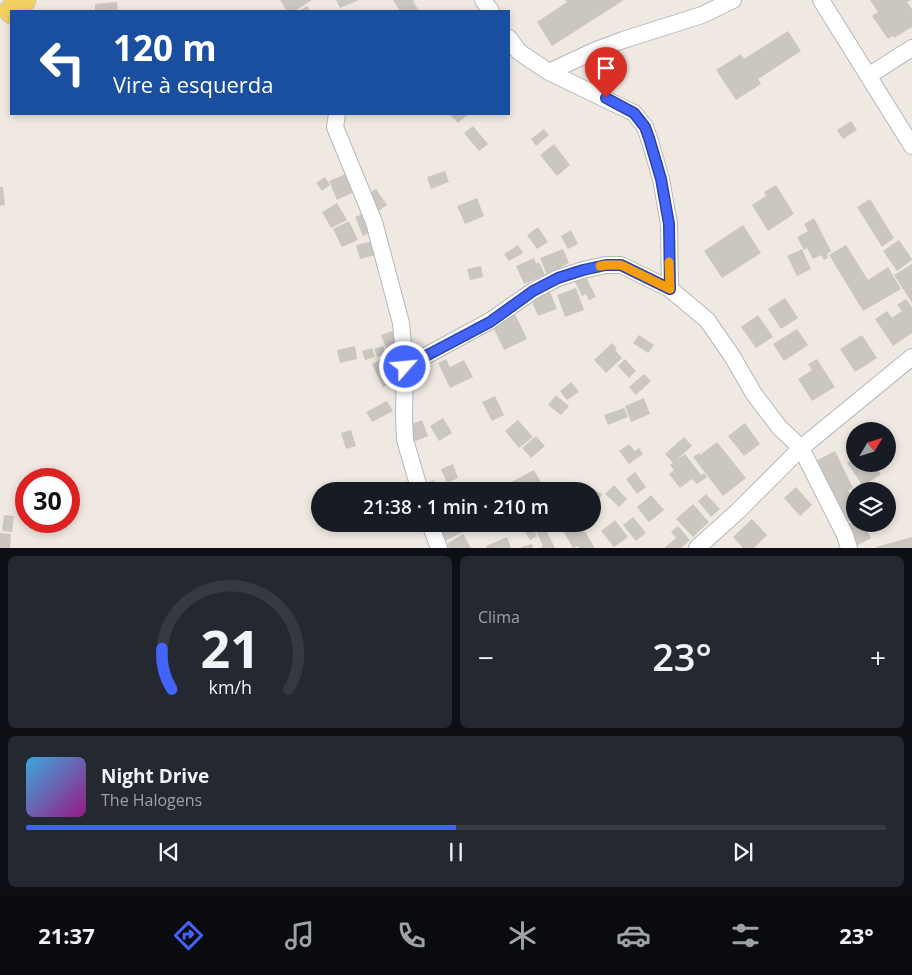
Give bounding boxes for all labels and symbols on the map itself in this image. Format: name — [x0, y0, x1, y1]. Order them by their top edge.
pin — [585, 47, 627, 98]
position arrow — [378, 340, 430, 392]
north arrow — [846, 422, 896, 472]
speed limit sign: 30 — [15, 468, 80, 533]

